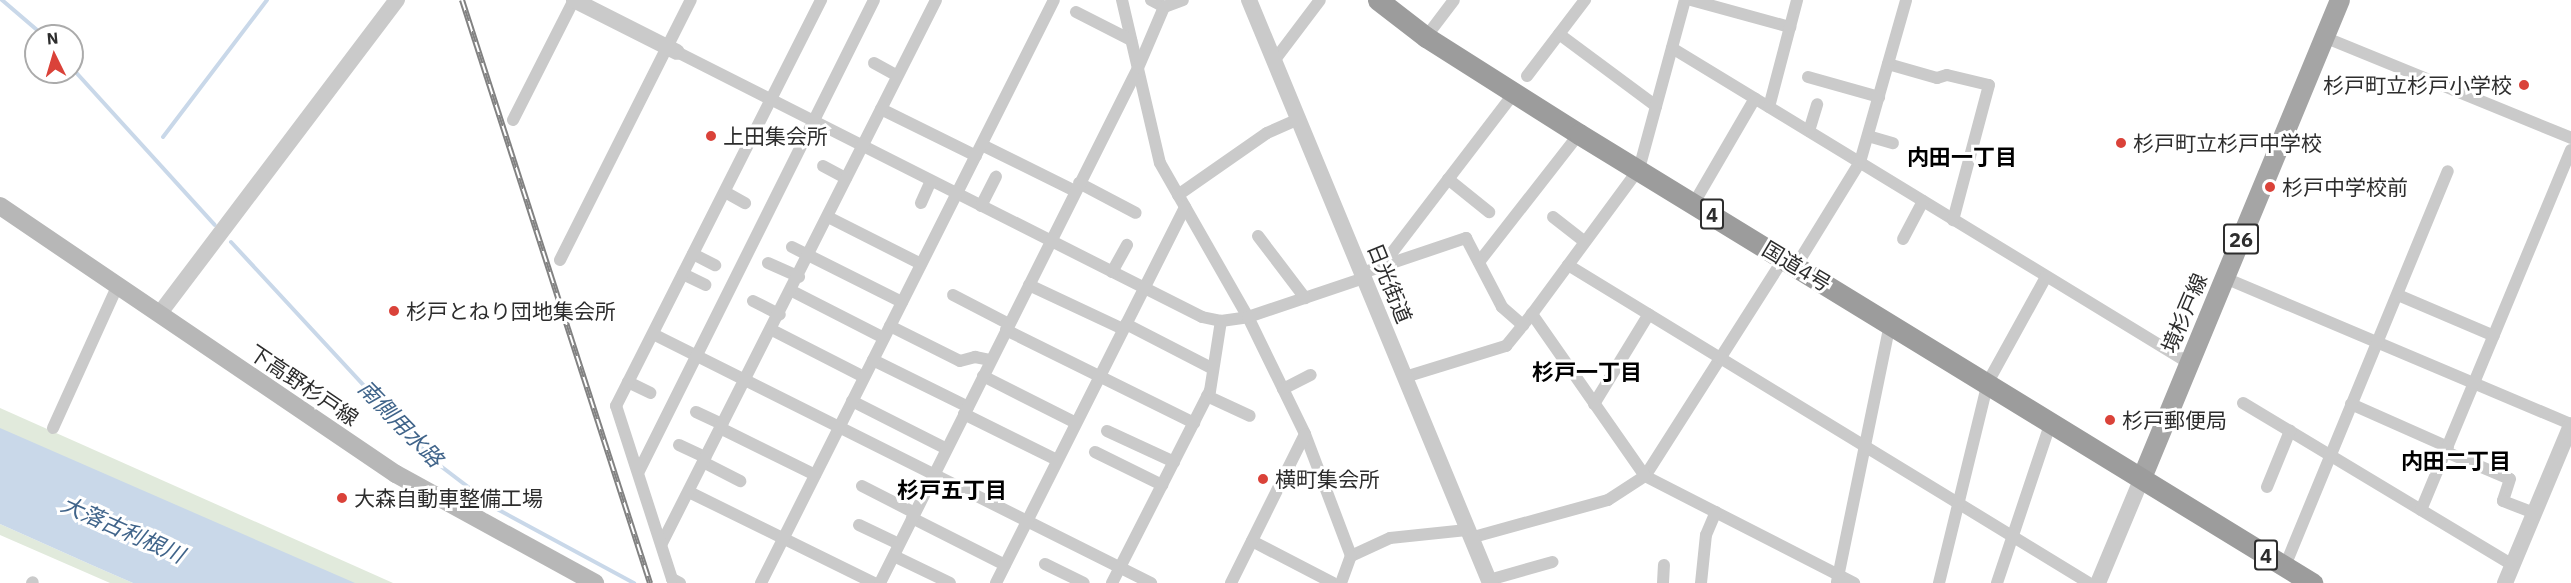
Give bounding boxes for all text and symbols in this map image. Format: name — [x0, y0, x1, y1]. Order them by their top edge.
north arrow — [24, 24, 84, 84]
text: N — [46, 28, 59, 49]
place label: 杉戸町立杉戸小学校 — [2323, 72, 2512, 98]
marker: 杉戸町立杉戸小学校 — [2517, 78, 2531, 92]
place label: 上田集会所 — [723, 123, 828, 149]
marker: 上田集会所 — [704, 129, 718, 143]
place label: 杉戸町立杉戸中学校 — [2133, 130, 2322, 156]
marker: 杉戸町立杉戸中学校 — [2114, 136, 2128, 150]
district label: 内田一丁目 — [1907, 144, 2017, 170]
place label: 杉戸中学校前 — [2282, 174, 2408, 200]
marker: 杉戸中学校前 — [2263, 180, 2277, 194]
road number: 4 — [1700, 197, 1724, 231]
road number: 26 — [2223, 222, 2259, 256]
street label: 国道4号 — [1758, 236, 1836, 296]
street label: 日光街道 — [1363, 239, 1417, 327]
street label: 境杉戸線 — [2156, 269, 2212, 357]
place label: 杉戸とねり団地集会所 — [406, 298, 616, 324]
marker: 杉戸とねり団地集会所 — [387, 304, 401, 318]
street label: 下高野杉戸線 — [245, 339, 363, 431]
district label: 杉戸一丁目 — [1532, 359, 1642, 385]
water label: 南側用水路 — [353, 374, 449, 472]
place label: 杉戸郵便局 — [2122, 407, 2227, 433]
marker: 杉戸郵便局 — [2103, 413, 2117, 427]
district label: 内田二丁目 — [2401, 448, 2511, 474]
place label: 横町集会所 — [1275, 466, 1380, 492]
marker: 横町集会所 — [1256, 472, 1270, 486]
district label: 杉戸五丁目 — [897, 477, 1007, 503]
place label: 大森自動車整備工場 — [354, 485, 543, 511]
water label: 大落古利根川 — [57, 490, 189, 568]
marker: 大森自動車整備工場 — [335, 491, 349, 505]
road number: 4 — [2254, 538, 2278, 572]

